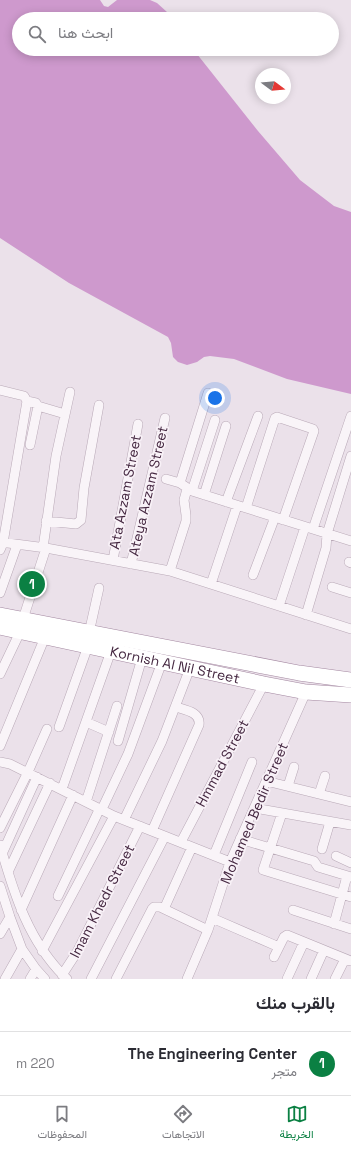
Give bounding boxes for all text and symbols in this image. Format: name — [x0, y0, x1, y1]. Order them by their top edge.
search box — [12, 12, 339, 56]
icon: search — [26, 23, 48, 45]
text: ابحث هنا — [58, 23, 113, 42]
north arrow — [255, 68, 291, 104]
your location — [205, 388, 225, 408]
street label: Ateya Azzam Street — [124, 424, 172, 558]
street label: Ata Azzam Street — [105, 433, 145, 551]
pin: 1 — [19, 569, 45, 599]
street label: Kornish Al Nil Street — [108, 642, 241, 688]
street label: Hmmad Street — [191, 716, 253, 810]
street label: Mohamed Bedir Street — [216, 740, 292, 886]
street label: Imam Khedr Street — [66, 841, 138, 961]
text: بالقرب منك — [256, 992, 335, 1014]
text: The Engineering Center — [128, 1044, 297, 1063]
text: 220 m — [16, 1055, 55, 1072]
text: 1 — [319, 1055, 325, 1072]
text: متجر — [272, 1063, 297, 1080]
tab: المحفوظات — [37, 1103, 87, 1144]
tab: الاتجاهات — [162, 1103, 205, 1144]
tab: الخريطة — [280, 1103, 314, 1144]

